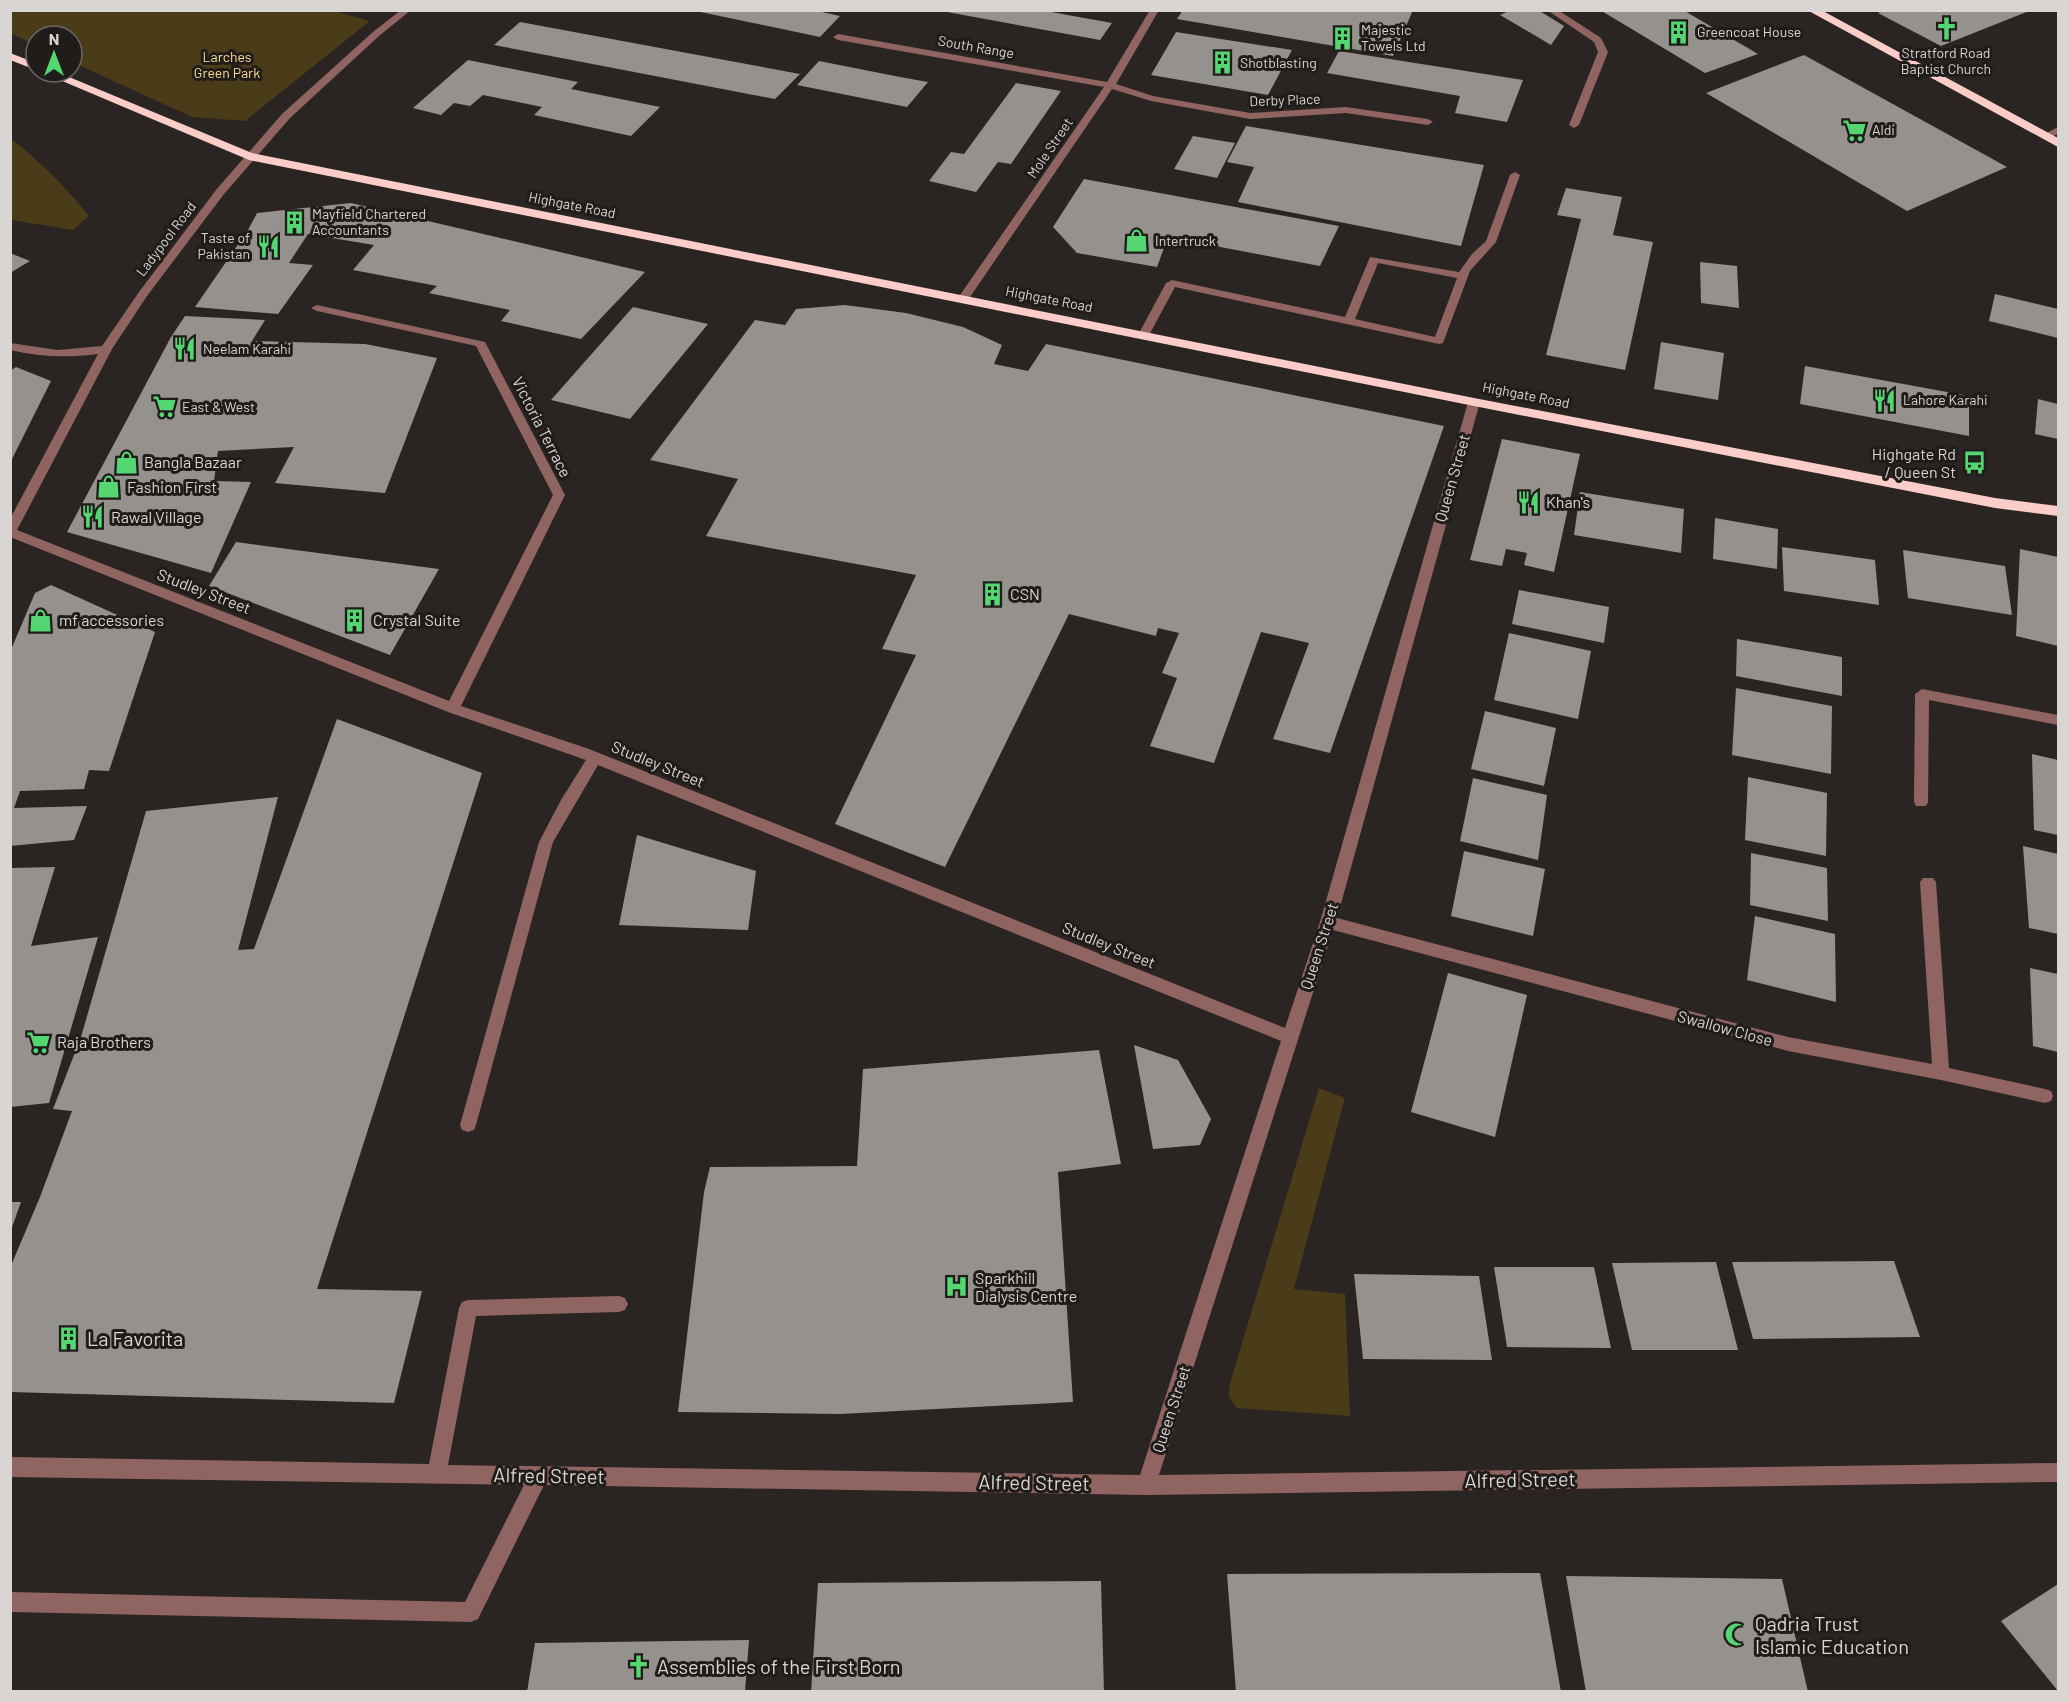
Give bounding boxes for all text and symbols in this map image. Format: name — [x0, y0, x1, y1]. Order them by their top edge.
church icon: Stratford Road Baptist Church — [1933, 16, 1959, 42]
building icon: Greencoat House — [1666, 19, 1692, 45]
place label: Majestic Towels Ltd — [1361, 21, 1426, 54]
place label: Greencoat House — [1697, 23, 1801, 40]
north arrow — [24, 24, 84, 84]
building icon: Majestic Towels Ltd — [1330, 25, 1356, 51]
text: N — [49, 29, 59, 48]
street label: South Range — [937, 31, 1015, 62]
place label: Stratford Road Baptist Church — [1901, 44, 1991, 77]
park label: Larches Green Park — [194, 48, 260, 81]
building icon: Shotblasting — [1209, 50, 1235, 76]
place label: Shotblasting — [1240, 54, 1317, 71]
street label: Derby Place — [1249, 90, 1321, 109]
street label: Mole Street — [1023, 114, 1076, 181]
supermarket icon: Aldi — [1841, 117, 1867, 143]
place label: Aldi — [1872, 121, 1895, 138]
street label: Highgate Road — [527, 188, 617, 221]
street label: Ladypool Road — [132, 198, 199, 279]
place label: Mayfield Chartered Accountants — [312, 205, 426, 238]
building icon: Mayfield Chartered Accountants — [281, 209, 307, 235]
shop icon: Intertruck — [1124, 228, 1150, 254]
place label: Taste of Pakistan — [198, 229, 250, 262]
place label: Intertruck — [1155, 232, 1216, 249]
restaurant icon: Taste of Pakistan — [255, 233, 281, 259]
street label: Highgate Road — [1004, 282, 1094, 315]
restaurant icon: Neelam Karahi — [172, 336, 198, 362]
place label: Neelam Karahi — [203, 340, 291, 357]
street label: Victoria Terrace — [509, 373, 576, 480]
street label: Highgate Road — [1481, 378, 1571, 411]
restaurant icon: Lahore Karahi — [1872, 387, 1898, 413]
place label: Lahore Karahi — [1903, 391, 1988, 408]
supermarket icon: East & West — [151, 394, 177, 420]
place label: East & West — [182, 398, 255, 415]
street label: Queen Street — [1430, 432, 1473, 524]
place label: Highgate Rd / Queen St — [1872, 444, 1956, 481]
shop icon: Bangla Bazaar — [113, 449, 139, 475]
bus stop icon: Highgate Rd / Queen St — [1961, 450, 1987, 476]
place label: Bangla Bazaar — [144, 452, 242, 471]
shop icon: Fashion First — [96, 474, 122, 500]
place label: Fashion First — [127, 477, 217, 496]
restaurant icon: Khan's — [1515, 489, 1541, 515]
place label: Khan's — [1546, 492, 1590, 511]
restaurant icon: Rawal Village — [80, 504, 106, 530]
place label: Rawal Village — [111, 507, 201, 526]
street label: Studley Street — [155, 564, 254, 617]
building icon: CSN — [979, 581, 1005, 607]
place label: CSN — [1010, 584, 1040, 603]
shop icon: mf accessories — [28, 607, 54, 633]
building icon: Crystal Suite — [342, 607, 368, 633]
place label: mf accessories — [59, 610, 164, 629]
place label: Crystal Suite — [373, 610, 461, 629]
street label: Studley Street — [609, 736, 708, 791]
street label: Queen Street — [1296, 900, 1342, 992]
street label: Studley Street — [1060, 917, 1159, 972]
street label: Swallow Close — [1675, 1006, 1775, 1049]
supermarket icon: Raja Brothers — [26, 1029, 52, 1055]
place label: Raja Brothers — [57, 1032, 151, 1051]
place label: Sparkhill Dialysis Centre — [975, 1268, 1077, 1305]
hospital icon: Sparkhill Dialysis Centre — [944, 1274, 970, 1300]
building icon: La Favorita — [56, 1326, 82, 1352]
place label: La Favorita — [87, 1326, 183, 1350]
street label: Queen Street — [1148, 1363, 1194, 1455]
street label: Alfred Street — [493, 1462, 605, 1488]
street label: Alfred Street — [1464, 1466, 1576, 1492]
street label: Alfred Street — [978, 1469, 1090, 1495]
place label: Qadria Trust Islamic Education — [1755, 1611, 1909, 1658]
mosque icon: Qadria Trust Islamic Education — [1724, 1622, 1750, 1648]
church icon: Assemblies of the First Born — [626, 1654, 652, 1680]
place label: Assemblies of the First Born — [657, 1654, 901, 1678]

